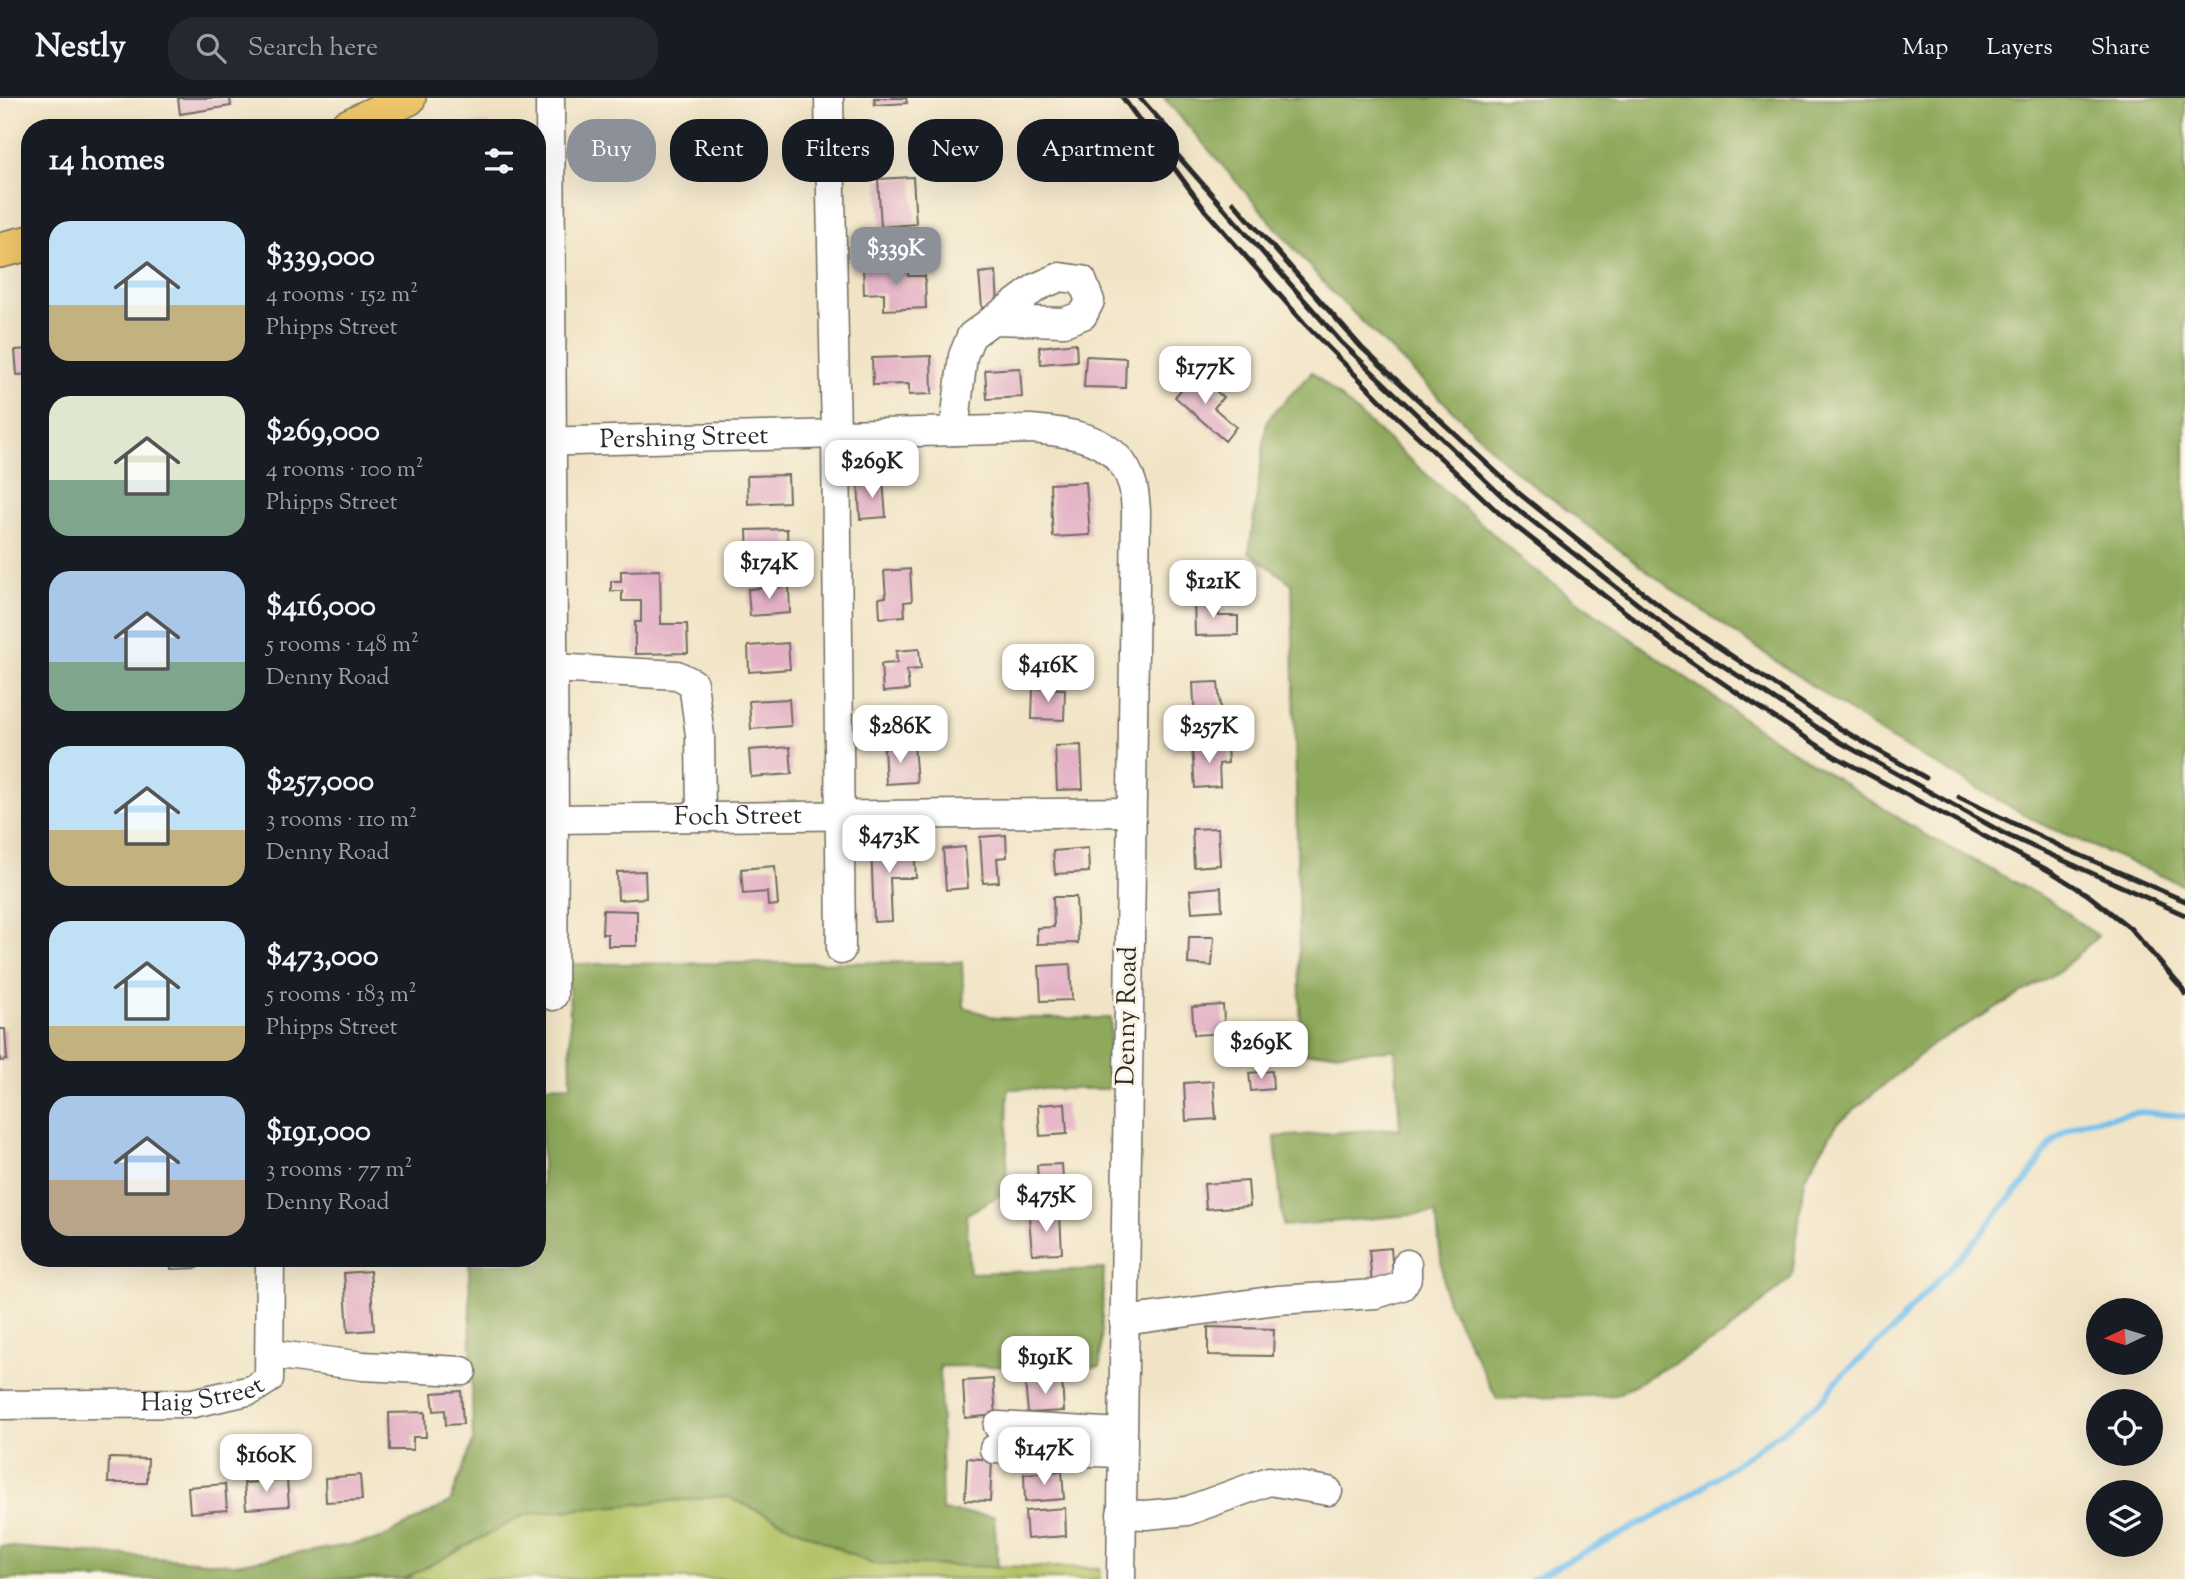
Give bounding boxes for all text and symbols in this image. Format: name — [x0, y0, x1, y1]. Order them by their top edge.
search box — [168, 17, 658, 80]
text: Nestly — [35, 24, 126, 72]
icon: search — [192, 29, 230, 67]
text: Search here — [248, 30, 378, 67]
text: Map — [1902, 31, 1948, 65]
text: Layers — [1986, 31, 2053, 65]
text: Share — [2091, 31, 2150, 65]
chip: Buy — [567, 119, 656, 182]
chip: Rent — [670, 119, 768, 182]
chip: Filters — [782, 119, 894, 182]
chip: New — [908, 119, 1003, 182]
chip: Apartment — [1017, 119, 1179, 182]
text: 14 homes — [49, 140, 165, 183]
icon: filters — [480, 142, 518, 180]
pin: $339K — [847, 228, 945, 287]
text: $339K — [867, 233, 925, 266]
text: $339,000 — [266, 236, 375, 279]
icon: home — [105, 249, 189, 333]
text: 4 rooms · 152 m² — [266, 279, 418, 312]
text: Phipps Street — [266, 312, 398, 345]
pin: $177K — [1156, 346, 1254, 406]
text: $177K — [1175, 352, 1235, 385]
text: $269,000 — [266, 411, 380, 454]
street label: Pershing Street — [599, 417, 769, 459]
icon: home — [105, 424, 189, 508]
pin: $269K — [823, 440, 921, 500]
text: $269K — [841, 446, 903, 479]
text: 4 rooms · 100 m² — [266, 454, 424, 487]
text: Phipps Street — [266, 487, 398, 520]
pin: $174K — [720, 542, 818, 601]
text: $174K — [740, 547, 798, 580]
pin: $121K — [1164, 560, 1262, 620]
text: $121K — [1185, 566, 1241, 599]
text: $416,000 — [266, 586, 376, 629]
icon: home — [105, 599, 189, 683]
text: 5 rooms · 148 m² — [266, 629, 419, 662]
pin: $416K — [999, 644, 1097, 704]
text: $416K — [1018, 650, 1078, 683]
text: Denny Road — [266, 662, 390, 695]
pin: $286K — [851, 706, 949, 765]
pin: $257K — [1160, 706, 1258, 765]
text: $286K — [869, 711, 931, 744]
text: $257K — [1179, 711, 1239, 744]
text: $257,000 — [266, 761, 374, 804]
icon: home — [105, 774, 189, 858]
street label: Foch Street — [674, 797, 802, 836]
text: 3 rooms · 110 m² — [266, 804, 417, 837]
pin: $473K — [840, 816, 938, 875]
text: $473K — [858, 821, 920, 854]
text: Denny Road — [266, 837, 390, 870]
text: $473,000 — [266, 936, 379, 979]
street label: Denny Road — [1108, 946, 1148, 1086]
icon: home — [105, 949, 189, 1033]
text: 5 rooms · 183 m² — [266, 979, 417, 1012]
text: Phipps Street — [266, 1012, 398, 1045]
pin: $269K — [1212, 1021, 1310, 1081]
text: $269K — [1230, 1027, 1292, 1060]
text: $191,000 — [266, 1111, 371, 1154]
icon: home — [105, 1124, 189, 1208]
text: 3 rooms · 77 m² — [266, 1154, 412, 1187]
pin: $475K — [997, 1174, 1095, 1234]
text: $475K — [1016, 1180, 1076, 1213]
text: Denny Road — [266, 1187, 390, 1220]
north arrow — [2086, 1298, 2163, 1376]
map controls — [2086, 1298, 2163, 1557]
pin: $191K — [996, 1336, 1094, 1396]
text: $191K — [1017, 1342, 1073, 1375]
street label: Haig Street — [140, 1368, 272, 1422]
button: locate — [2086, 1389, 2163, 1466]
pin: $147K — [995, 1428, 1093, 1487]
text: $147K — [1014, 1433, 1074, 1466]
pin: $160K — [217, 1434, 315, 1494]
text: $160K — [236, 1440, 296, 1473]
button: layers — [2086, 1480, 2163, 1557]

